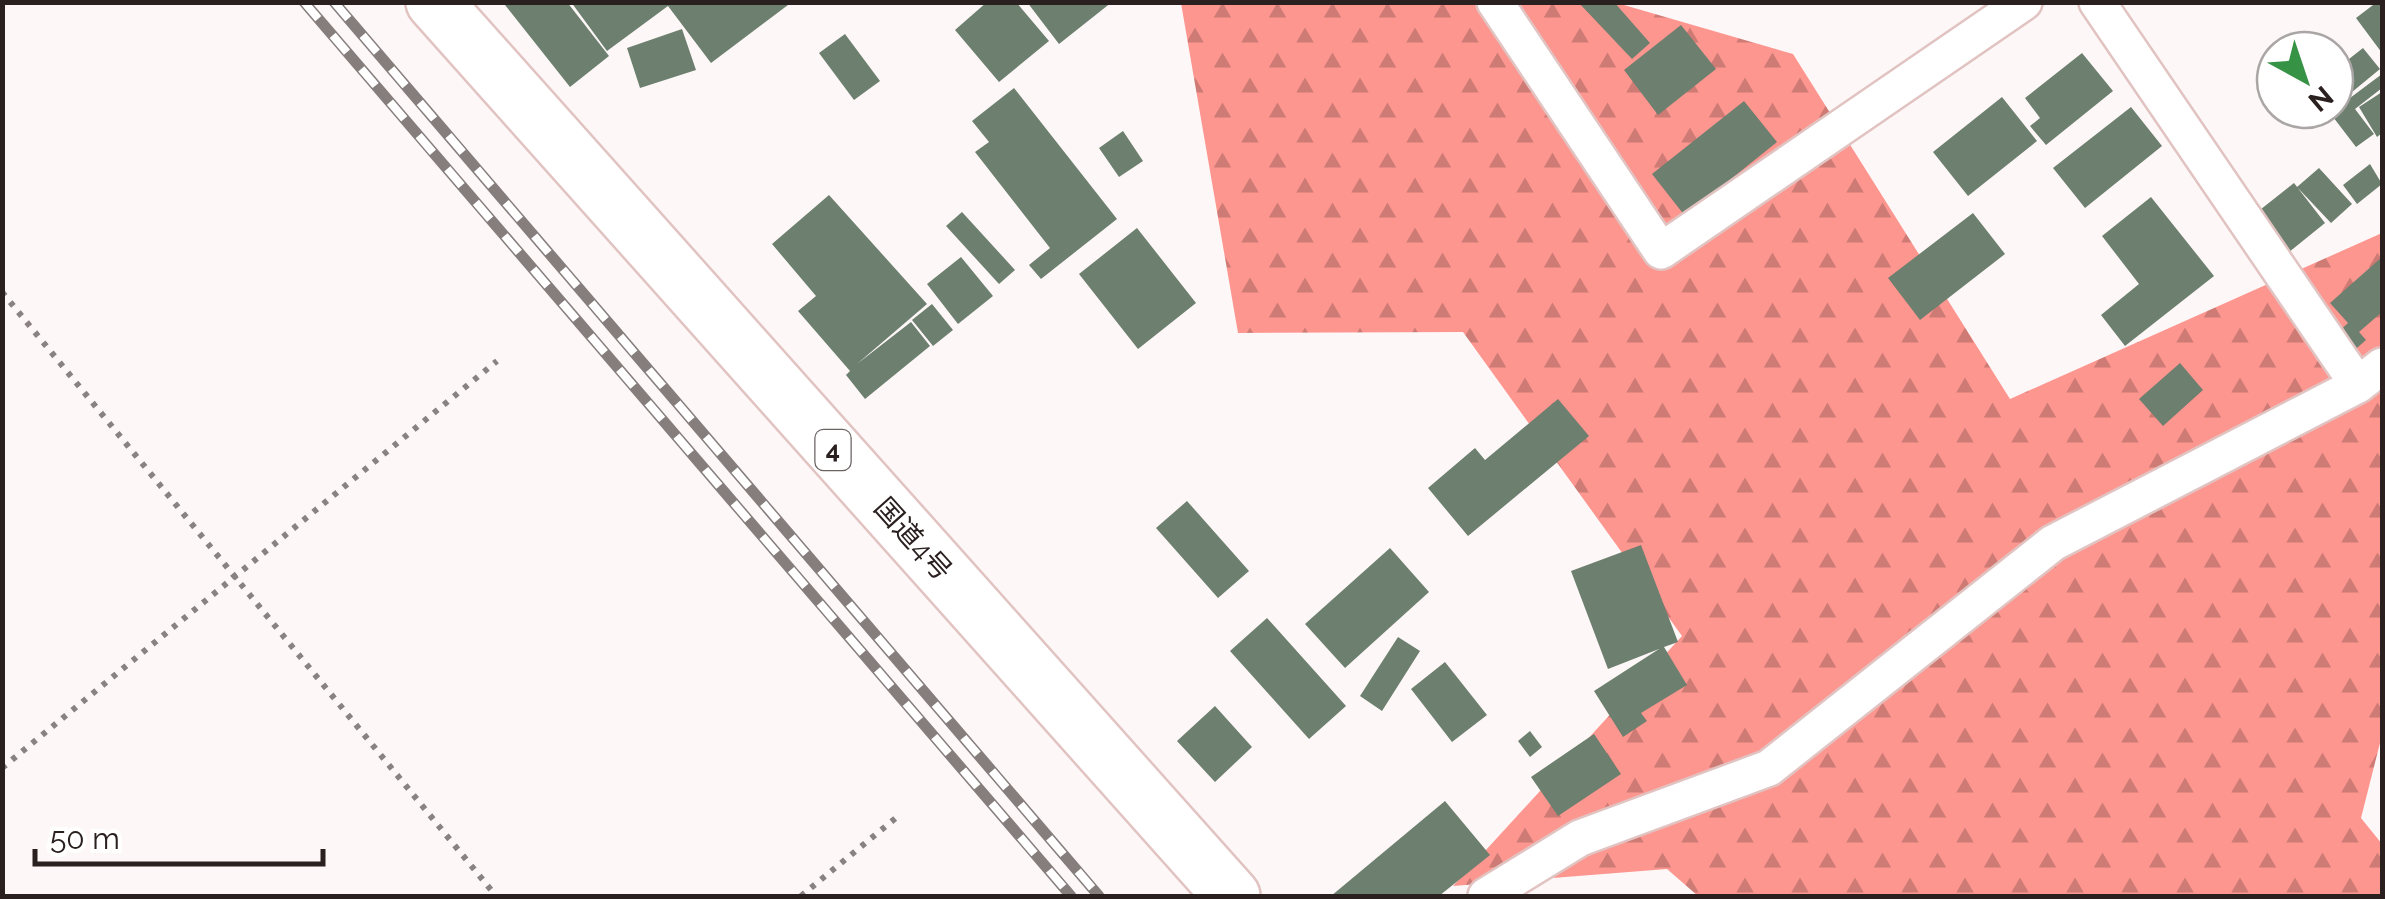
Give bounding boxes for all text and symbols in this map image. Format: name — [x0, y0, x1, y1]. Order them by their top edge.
north arrow — [2255, 30, 2355, 130]
text: N — [2302, 79, 2340, 118]
road number: 4 — [816, 430, 850, 470]
street label: 国道4号 — [868, 491, 958, 587]
scale bar — [35, 804, 322, 866]
text: 50 m — [50, 821, 120, 856]

